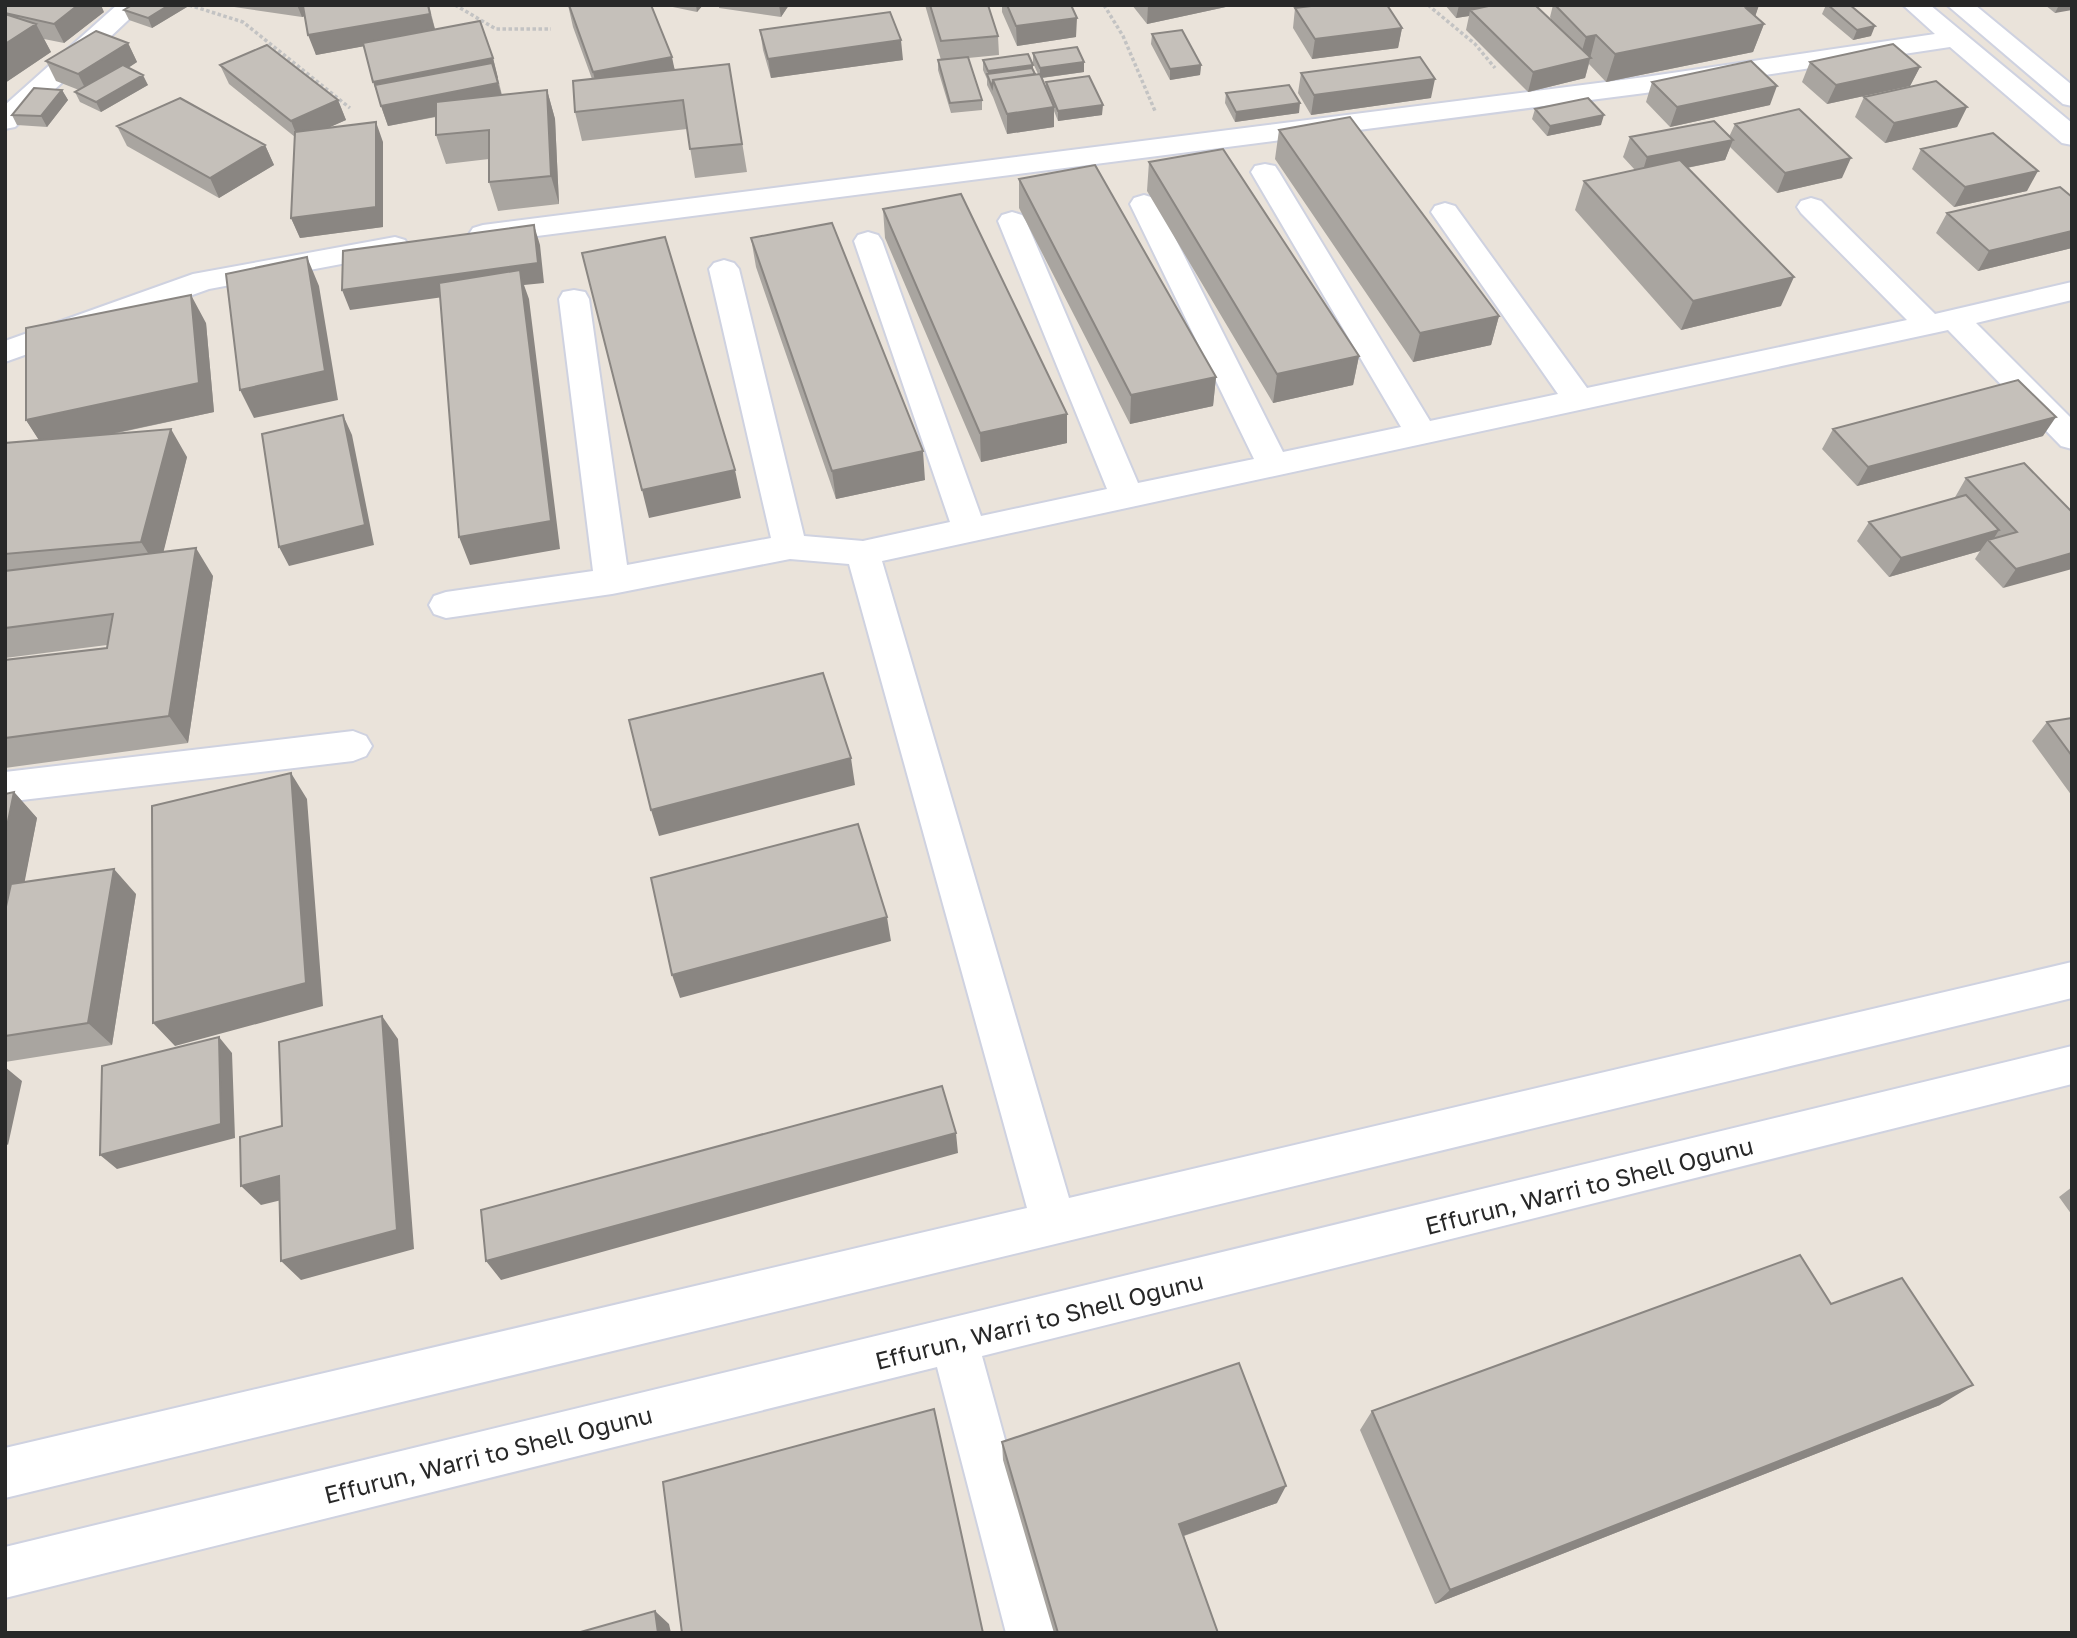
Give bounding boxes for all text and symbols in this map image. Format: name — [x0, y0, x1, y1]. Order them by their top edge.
street label: Effurun, Warri to Shell Ogunu — [1422, 1130, 1756, 1240]
street label: Effurun, Warri to Shell Ogunu — [872, 1265, 1206, 1375]
street label: Effurun, Warri to Shell Ogunu — [321, 1399, 655, 1509]

